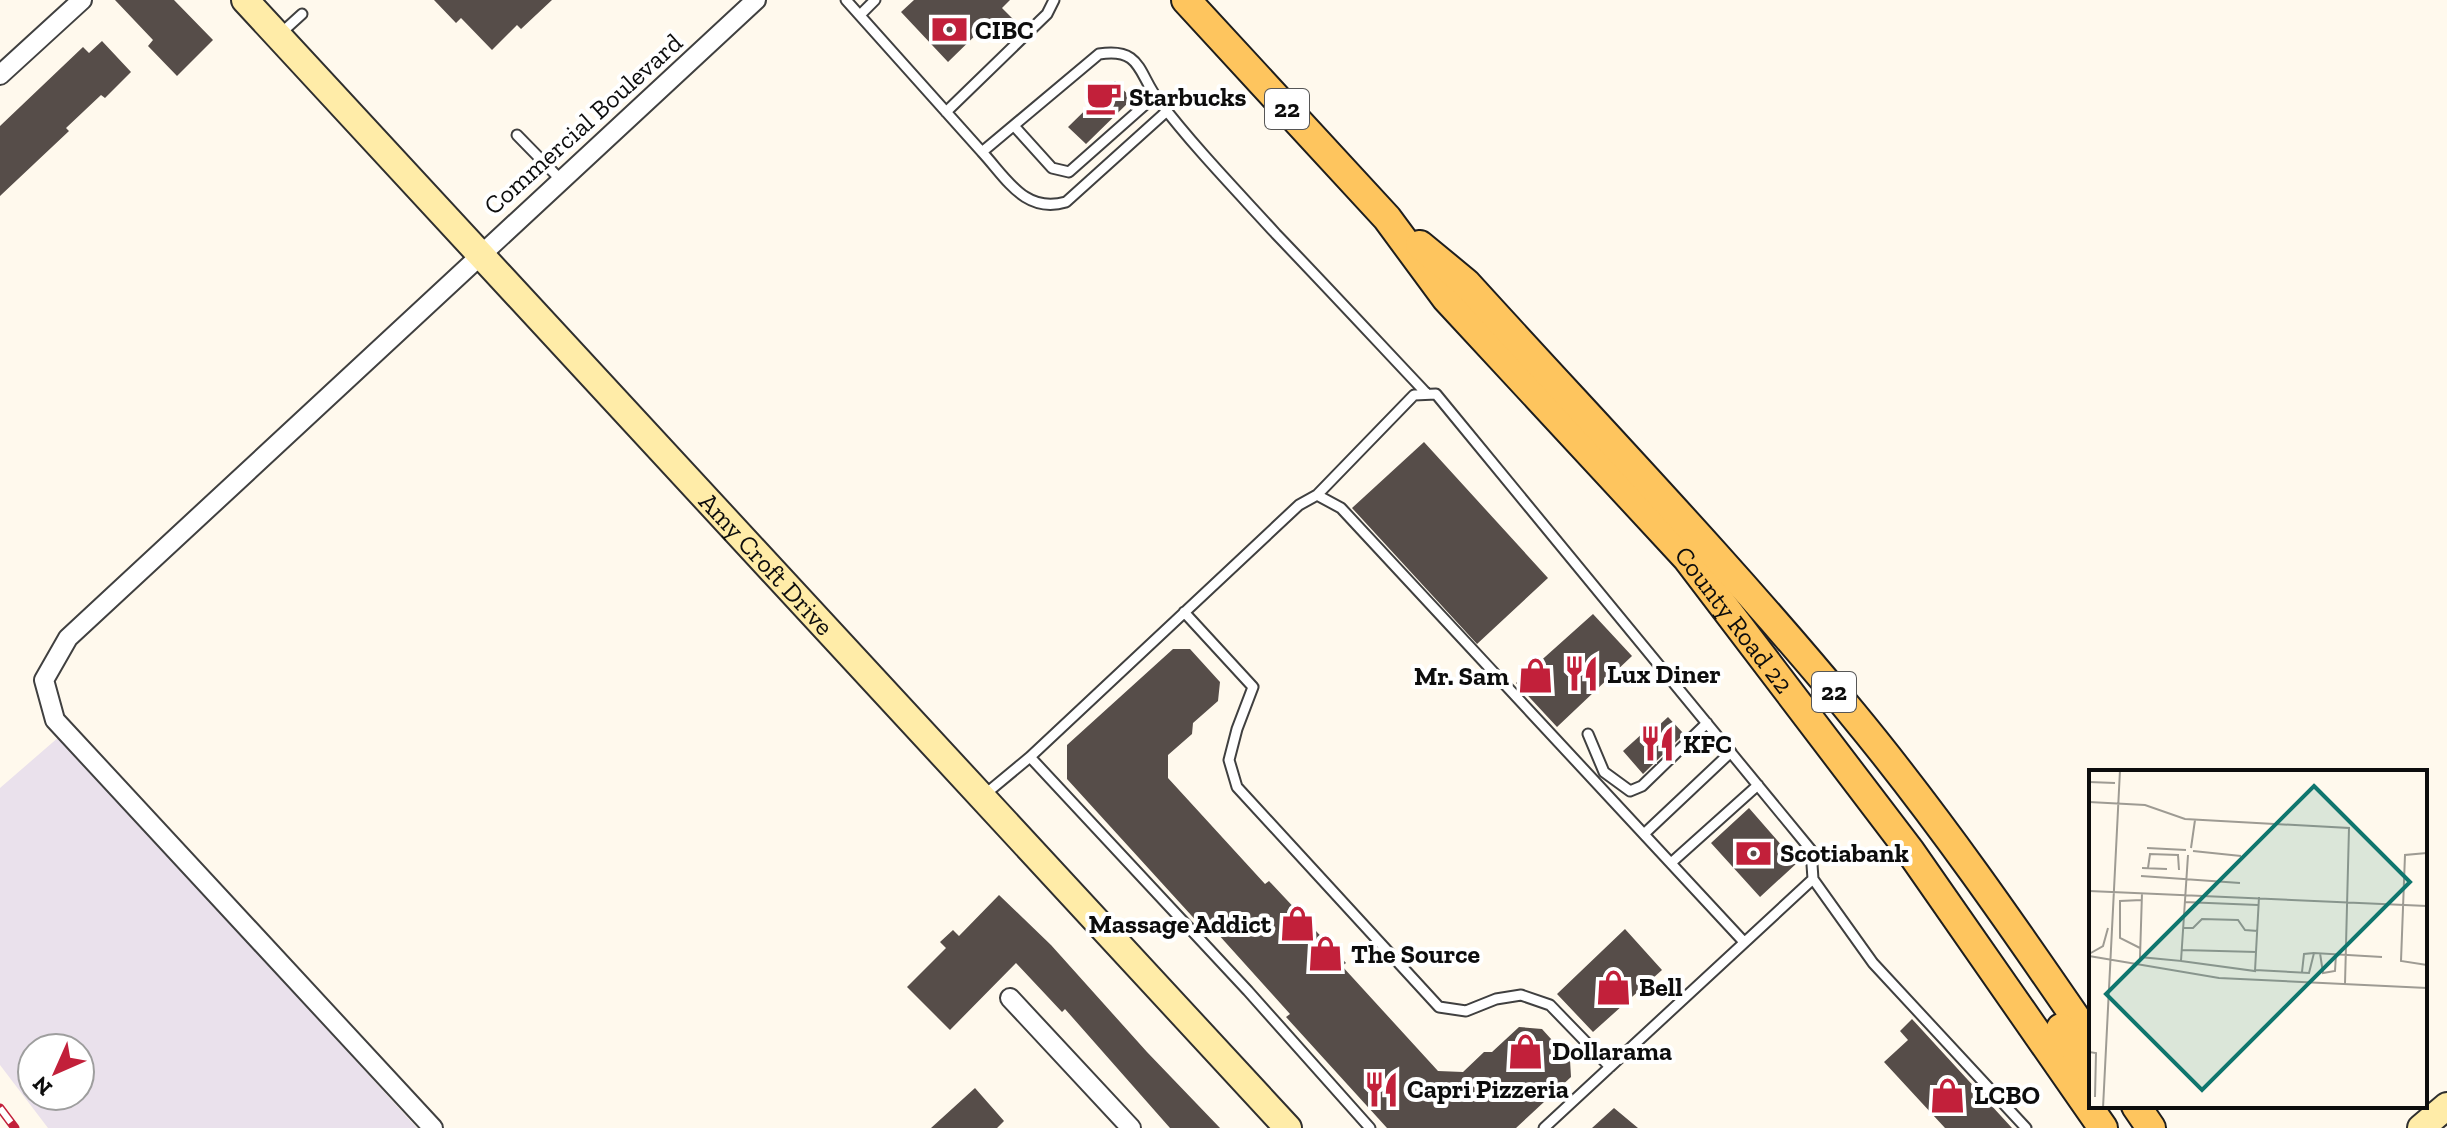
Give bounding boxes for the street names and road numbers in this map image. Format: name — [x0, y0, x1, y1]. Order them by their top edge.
street label: Commercial Boulevard — [477, 26, 689, 222]
road number: 22 — [1265, 89, 1309, 129]
street label: Amy Croft Drive — [692, 486, 840, 642]
street label: County Road 22 — [1668, 539, 1800, 700]
road number: 22 — [1812, 672, 1856, 712]

